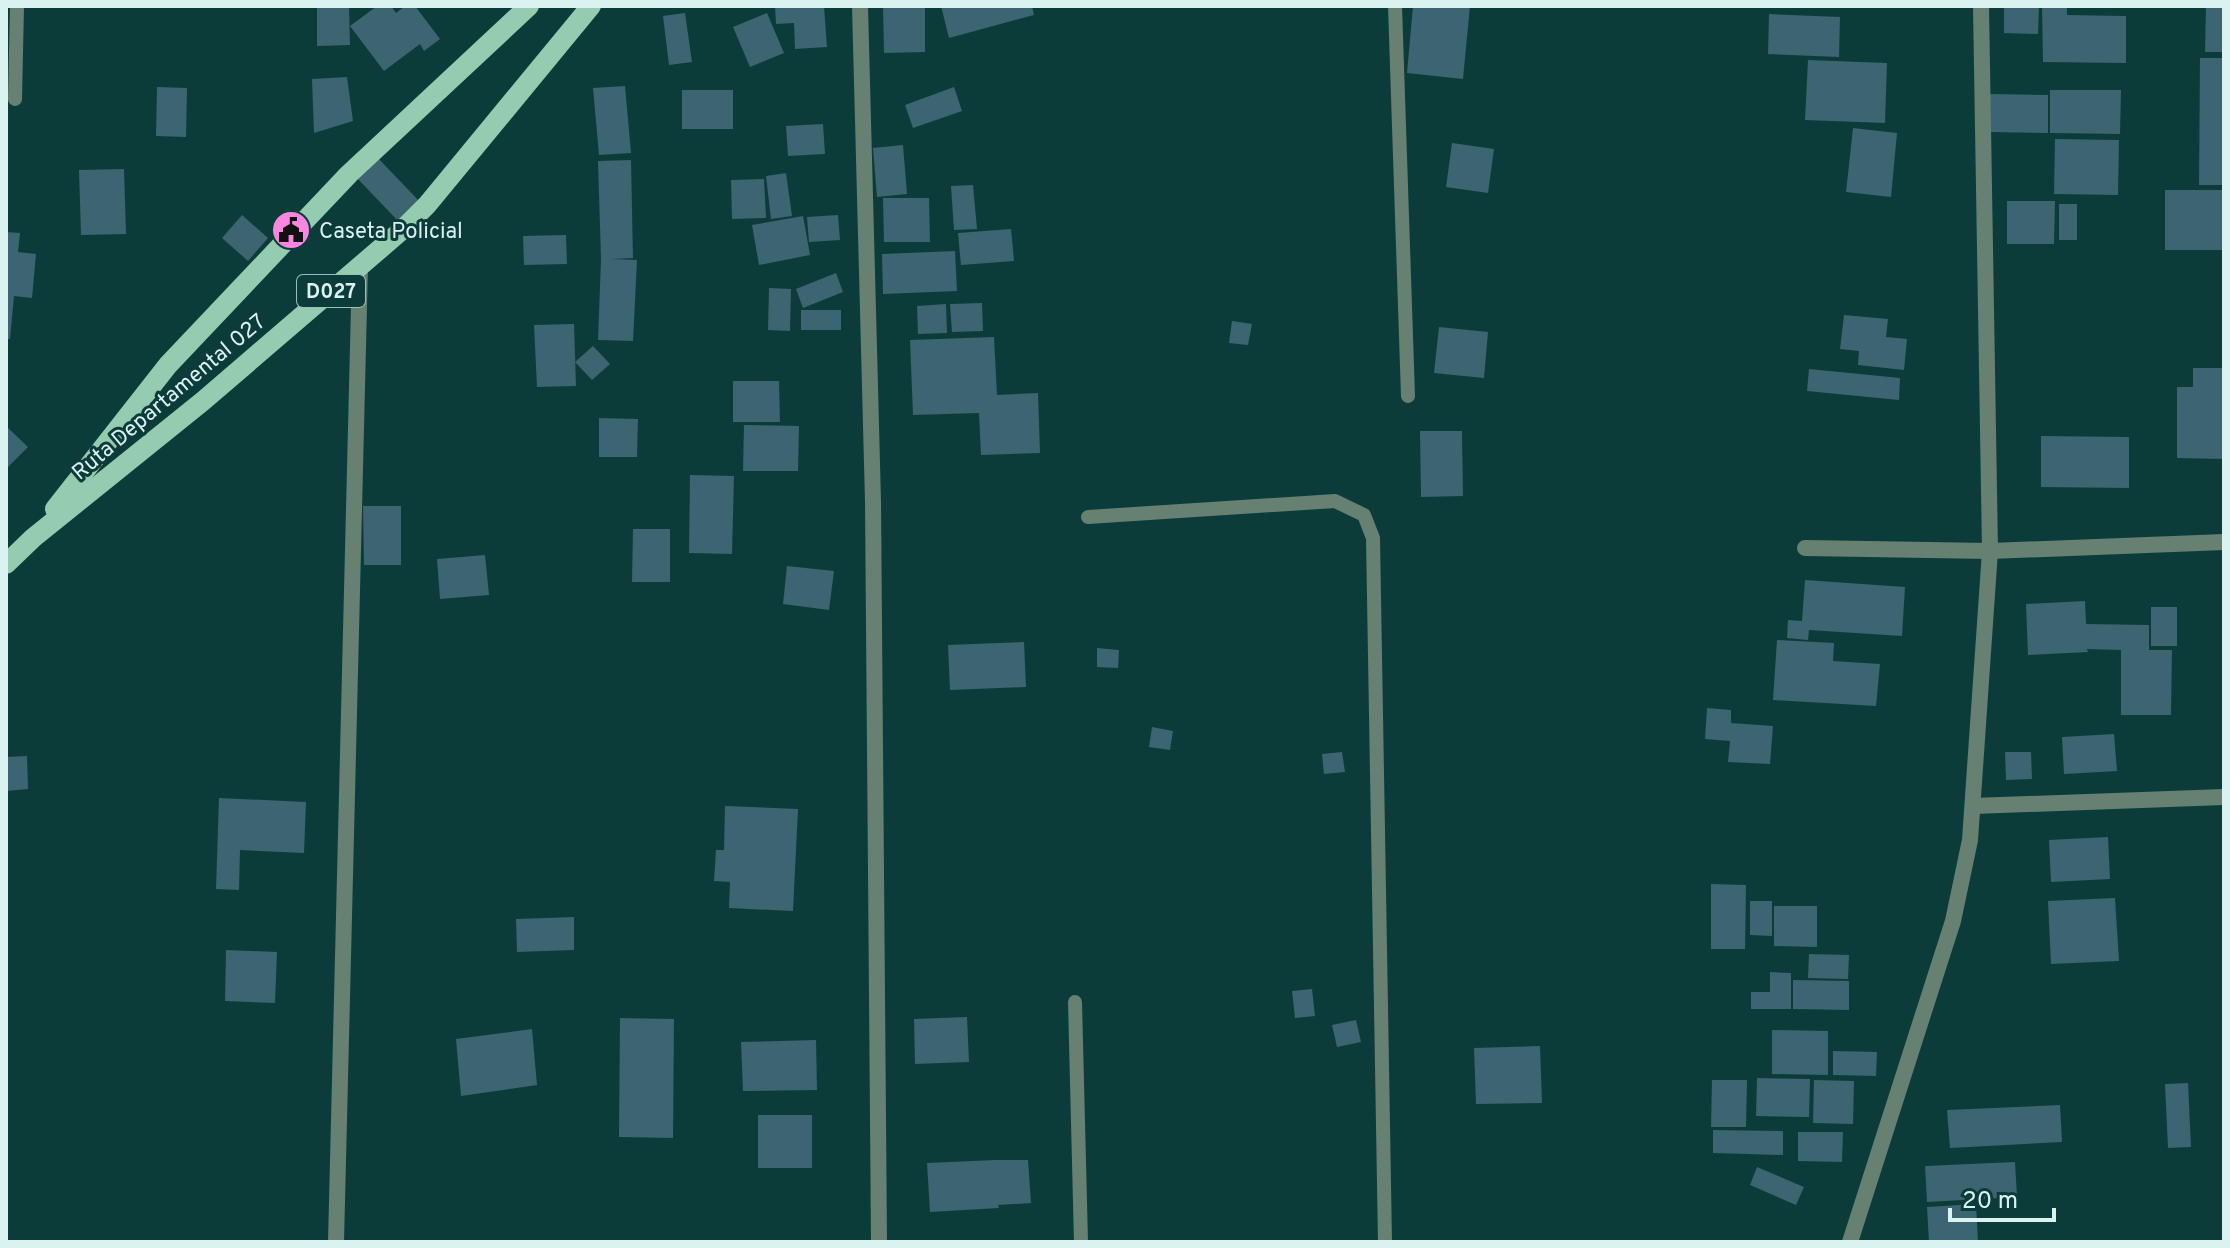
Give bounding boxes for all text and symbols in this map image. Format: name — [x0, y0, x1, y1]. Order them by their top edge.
public building icon: Caseta Policial — [270, 209, 312, 251]
place label: Caseta Policial — [319, 219, 463, 246]
road number: D027 — [297, 275, 365, 307]
street label: Ruta Departamental 027 — [67, 309, 272, 487]
scale bar — [1950, 1172, 2054, 1222]
text: 20 m — [1962, 1187, 2018, 1217]

